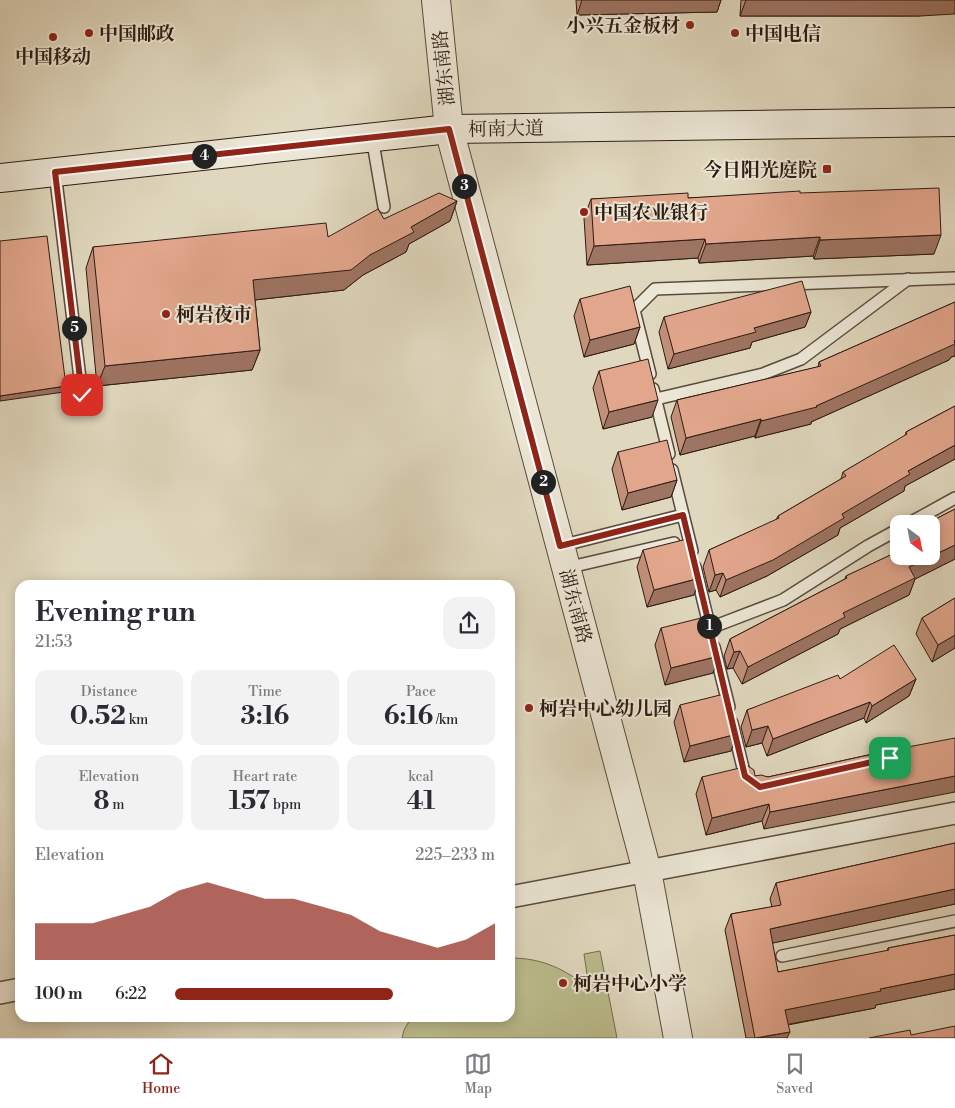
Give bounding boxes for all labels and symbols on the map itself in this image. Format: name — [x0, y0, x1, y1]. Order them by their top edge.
place label: 小兴五金板材 — [566, 14, 680, 38]
marker: 小兴五金板材 — [684, 19, 696, 31]
place label: 中国邮政 — [99, 22, 175, 46]
place label: 中国电信 — [745, 22, 821, 46]
marker: 中国邮政 — [83, 27, 95, 39]
marker: 中国电信 — [729, 27, 741, 39]
street label: 湖东南路 — [428, 29, 460, 107]
marker: 中国移动 — [47, 31, 59, 43]
place label: 中国移动 — [15, 45, 91, 69]
street label: 柯南大道 — [468, 116, 544, 142]
pin: 4 — [192, 144, 216, 168]
place label: 今日阳光庭院 — [703, 158, 817, 182]
marker: 今日阳光庭院 — [821, 163, 833, 175]
pin: 3 — [452, 174, 476, 198]
place label: 中国农业银行 — [594, 201, 708, 225]
marker: 中国农业银行 — [578, 206, 590, 218]
place label: 柯岩夜市 — [176, 303, 252, 327]
marker: 柯岩夜市 — [160, 308, 172, 320]
pin: 5 — [62, 316, 86, 340]
pin — [61, 374, 103, 416]
pin: 2 — [530, 470, 556, 494]
north arrow — [890, 515, 940, 565]
street label: 湖东南路 — [554, 566, 596, 646]
pin: 1 — [696, 614, 722, 638]
place label: 柯岩中心幼儿园 — [539, 697, 672, 721]
marker: 柯岩中心幼儿园 — [523, 702, 535, 714]
pin — [869, 737, 911, 779]
place label: 柯岩中心小学 — [573, 972, 687, 996]
marker: 柯岩中心小学 — [557, 977, 569, 989]

